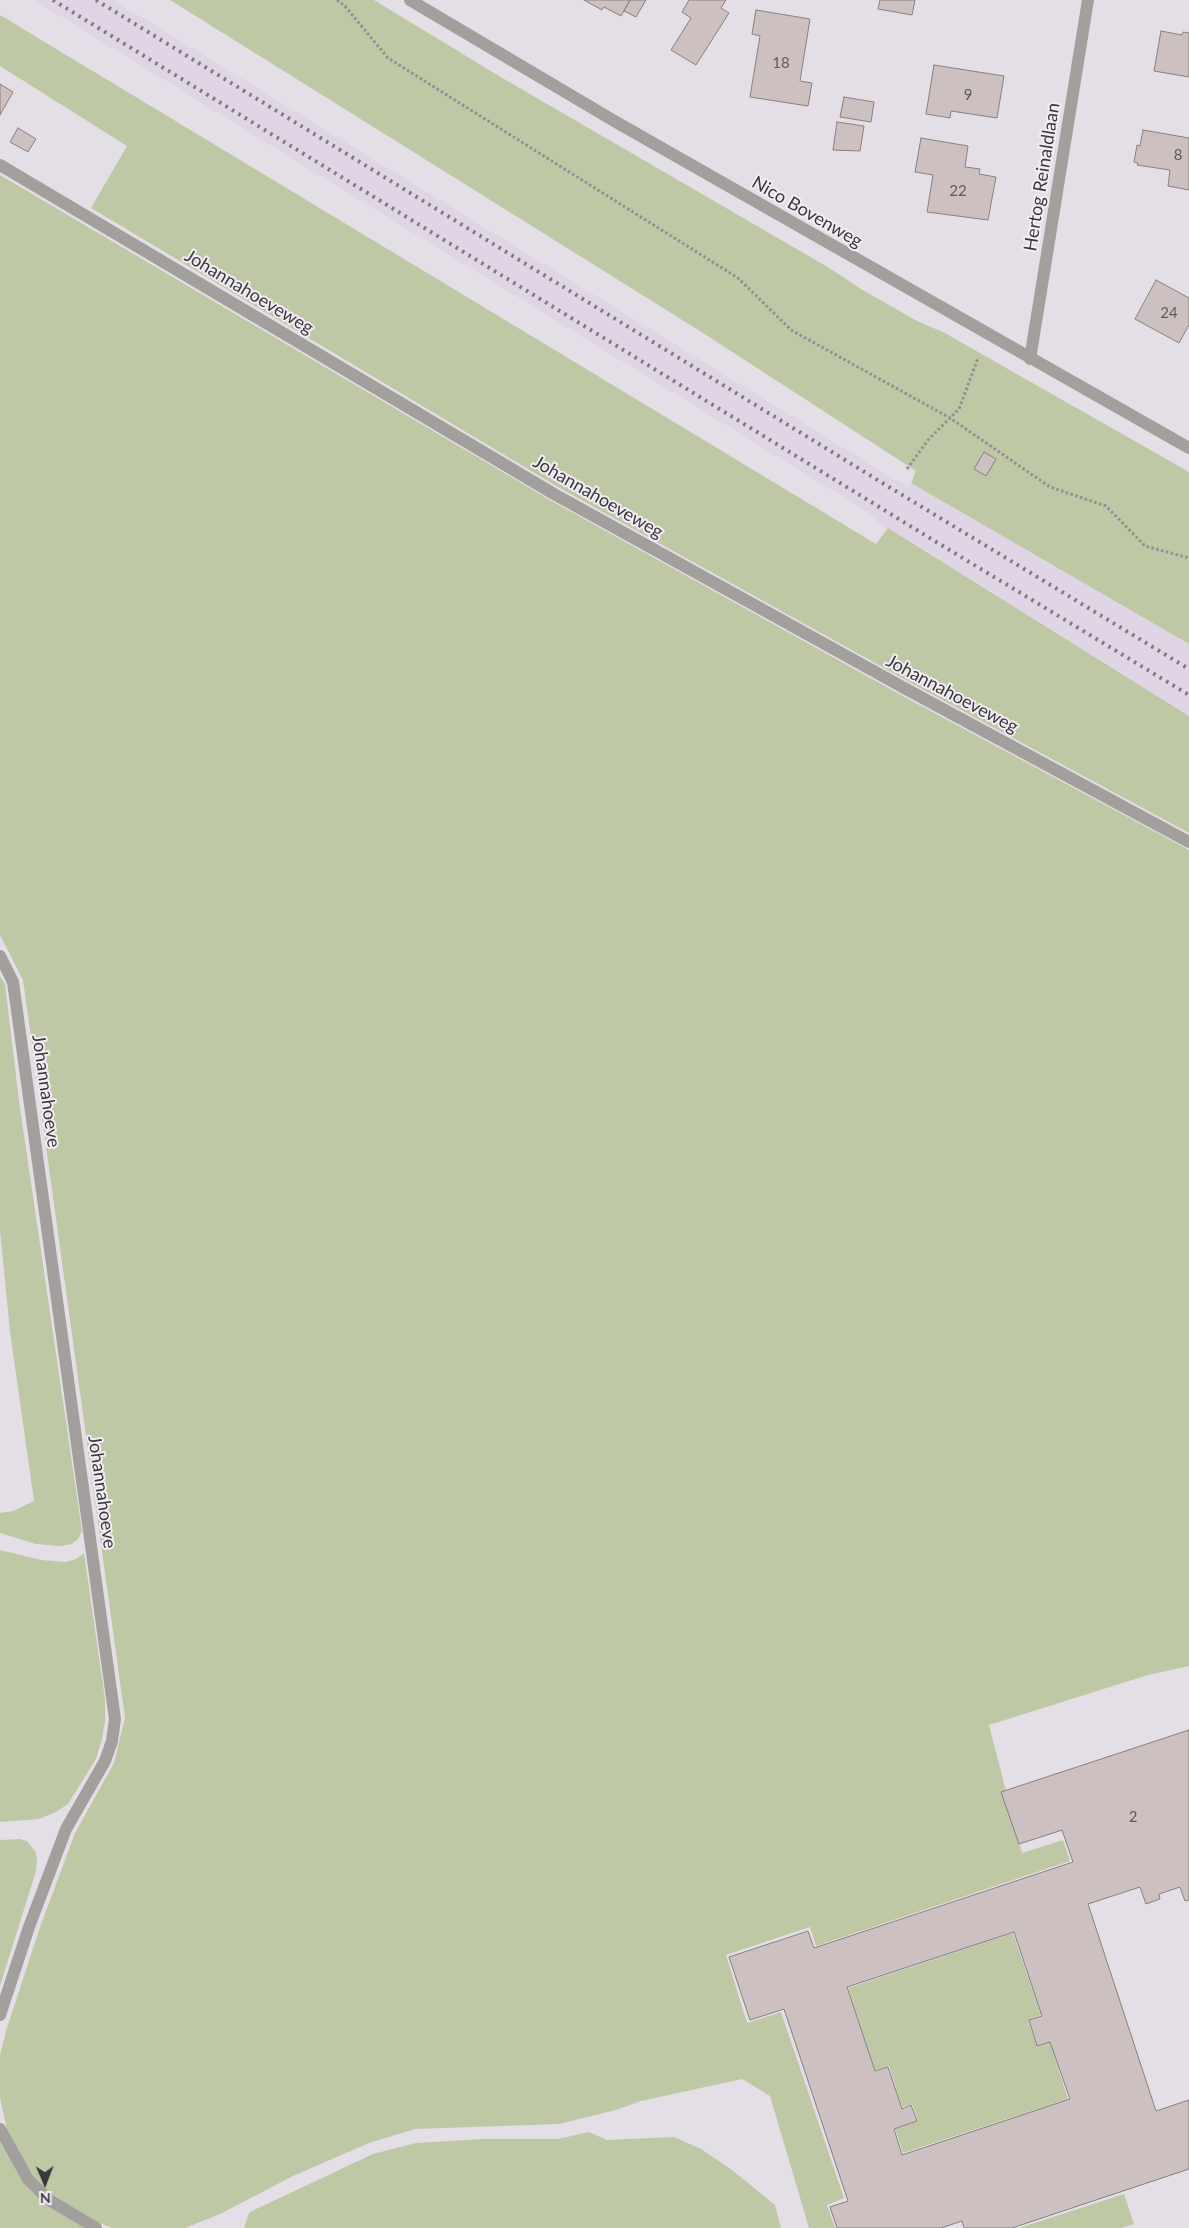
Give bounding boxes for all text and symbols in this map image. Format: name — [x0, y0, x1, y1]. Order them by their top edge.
house number: 18 — [772, 54, 790, 72]
house number: 9 — [964, 86, 972, 104]
street label: Hertog Reinaldlaan — [1020, 101, 1064, 253]
house number: 8 — [1174, 146, 1182, 164]
street label: Nico Bovenweg — [748, 172, 866, 252]
house number: 22 — [949, 182, 967, 200]
street label: Johannahoeveweg — [181, 245, 317, 339]
house number: 24 — [1160, 304, 1178, 322]
street label: Johannahoeveweg — [529, 451, 667, 543]
street label: Johannahoeveweg — [882, 650, 1022, 738]
street label: Johannahoeve — [27, 1033, 65, 1149]
street label: Johannahoeve — [83, 1434, 121, 1550]
house number: 2 — [1129, 1808, 1137, 1826]
north arrow — [20, 2158, 70, 2208]
text: N — [40, 2190, 51, 2207]

